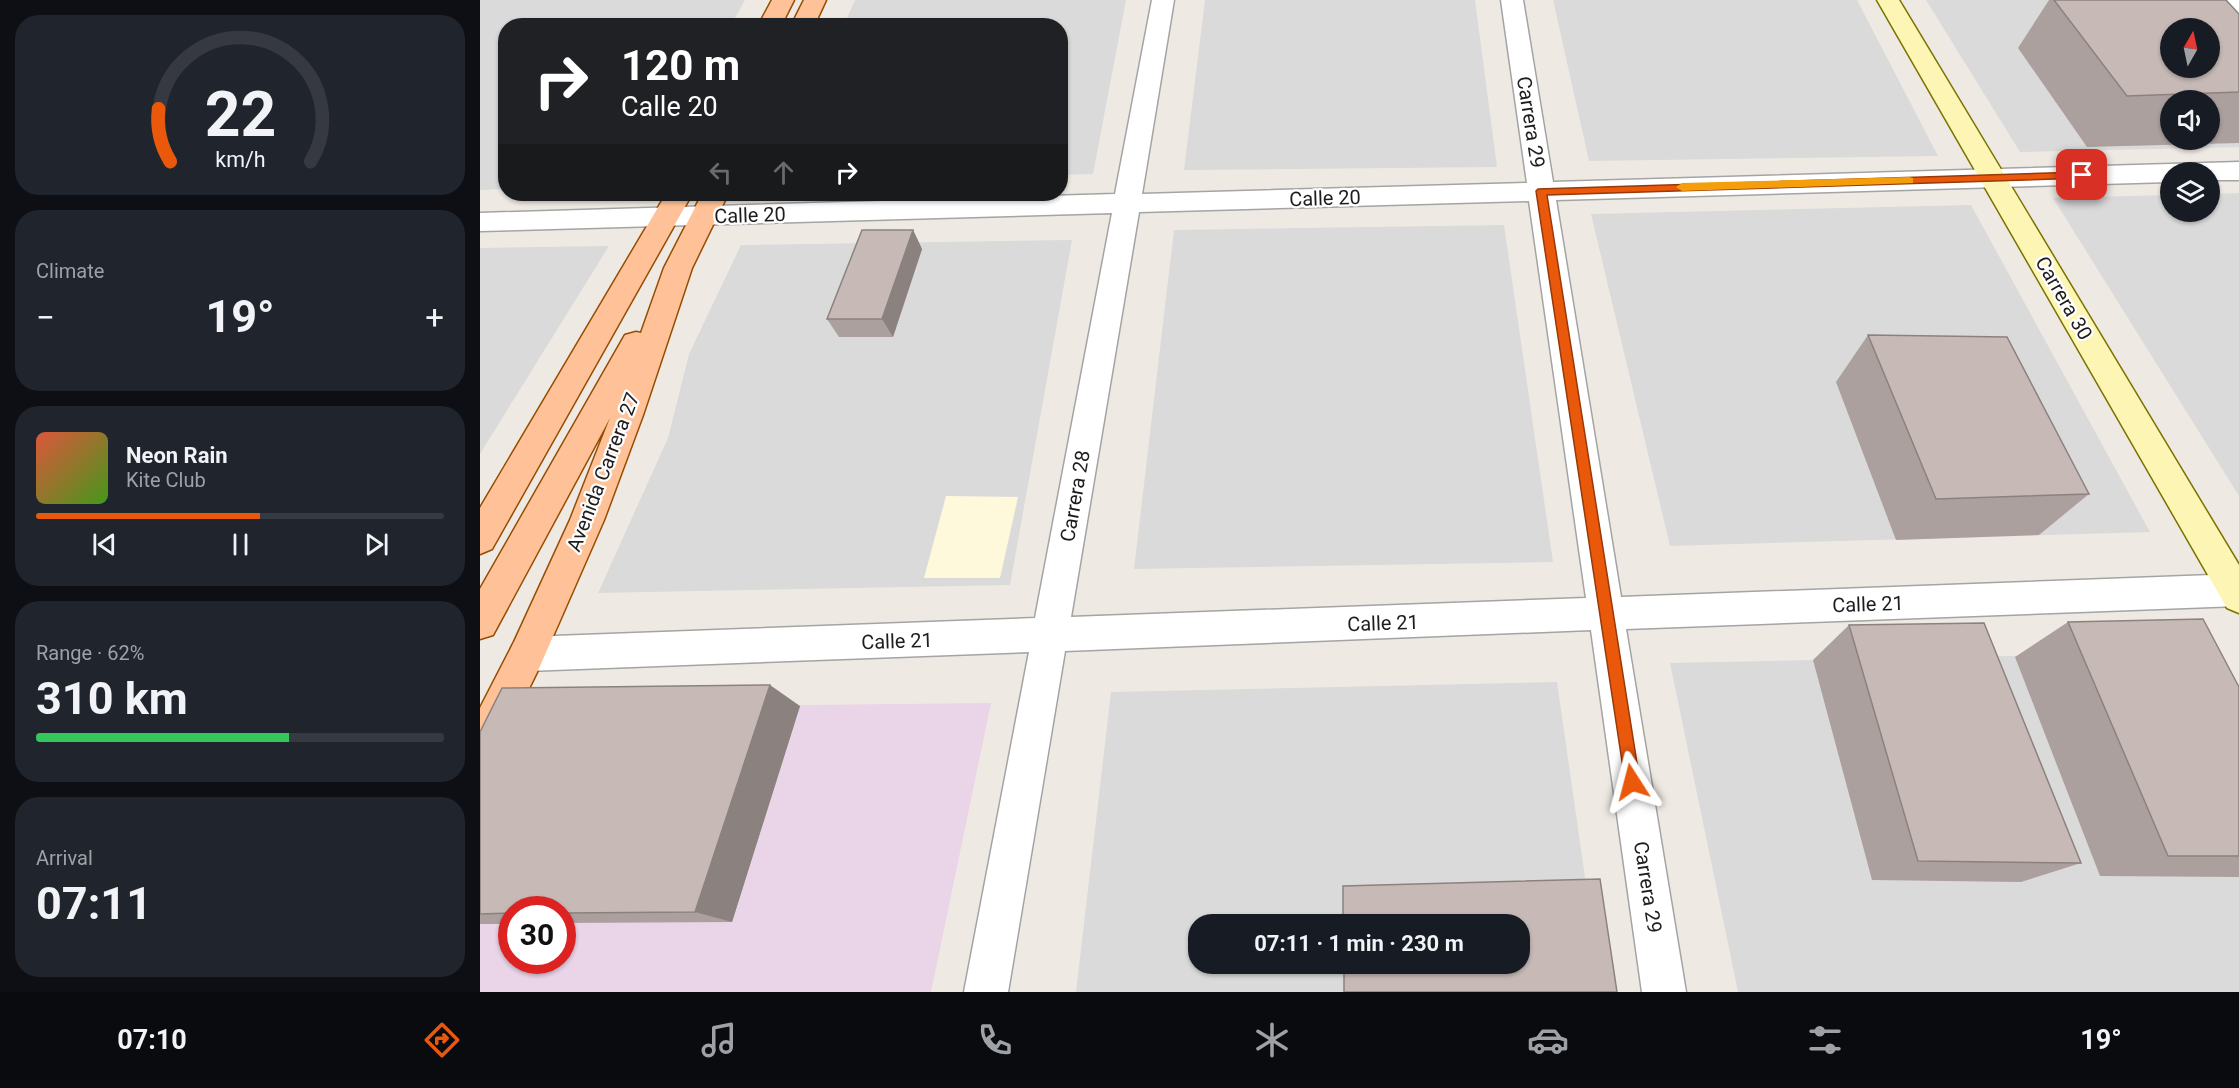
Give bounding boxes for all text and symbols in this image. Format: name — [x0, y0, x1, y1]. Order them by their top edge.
north arrow — [2160, 18, 2220, 78]
map controls — [2160, 18, 2220, 222]
text: 120 m — [621, 41, 740, 90]
icon: right — [522, 42, 600, 120]
street label: Carrera 29 — [1512, 74, 1550, 170]
text: 22 — [204, 78, 276, 151]
button: sound — [2160, 90, 2220, 150]
text: Calle 20 — [621, 91, 718, 123]
text: km/h — [215, 148, 265, 173]
pin — [2056, 149, 2107, 200]
icon: left — [704, 156, 737, 189]
icon: ahead — [767, 156, 800, 189]
icon: right — [830, 156, 863, 189]
icon: arrive — [2065, 158, 2098, 191]
button: layers — [2160, 162, 2220, 222]
street label: Calle 20 — [1289, 185, 1361, 211]
street label: Calle 20 — [714, 202, 786, 228]
street label: Carrera 30 — [2030, 252, 2098, 344]
text: Climate — [36, 259, 104, 283]
text: 19° — [205, 290, 275, 343]
text: − — [36, 298, 55, 337]
text: + — [425, 298, 444, 337]
street label: Avenida Carrera 27 — [562, 389, 644, 555]
text: Neon Rain — [126, 443, 228, 468]
street label: Carrera 28 — [1055, 448, 1095, 544]
text: Kite Club — [126, 468, 206, 492]
icon: previous — [88, 528, 121, 561]
icon: pause — [224, 528, 257, 561]
icon: next — [360, 528, 393, 561]
street label: Calle 21 — [1832, 591, 1904, 617]
street label: Calle 21 — [1347, 610, 1419, 636]
street label: Calle 21 — [861, 628, 933, 654]
text: Range · 62% — [36, 641, 144, 665]
text: 310 km — [36, 672, 188, 725]
position arrow — [1600, 750, 1664, 814]
street label: Carrera 29 — [1629, 839, 1667, 935]
text: Arrival — [36, 846, 93, 870]
text: 07:11 — [36, 877, 152, 930]
speed limit sign: 30 — [498, 896, 576, 974]
text: 07:11 · 1 min · 230 m — [1254, 931, 1464, 956]
icon: directions — [421, 1019, 463, 1061]
icon: music — [698, 1019, 740, 1061]
icon: phone — [974, 1019, 1016, 1061]
icon: climate — [1251, 1019, 1293, 1061]
icon: car — [1527, 1019, 1569, 1061]
icon: filters — [1804, 1019, 1846, 1061]
text: 07:10 — [117, 1024, 187, 1056]
text: 19° — [2080, 1024, 2122, 1056]

